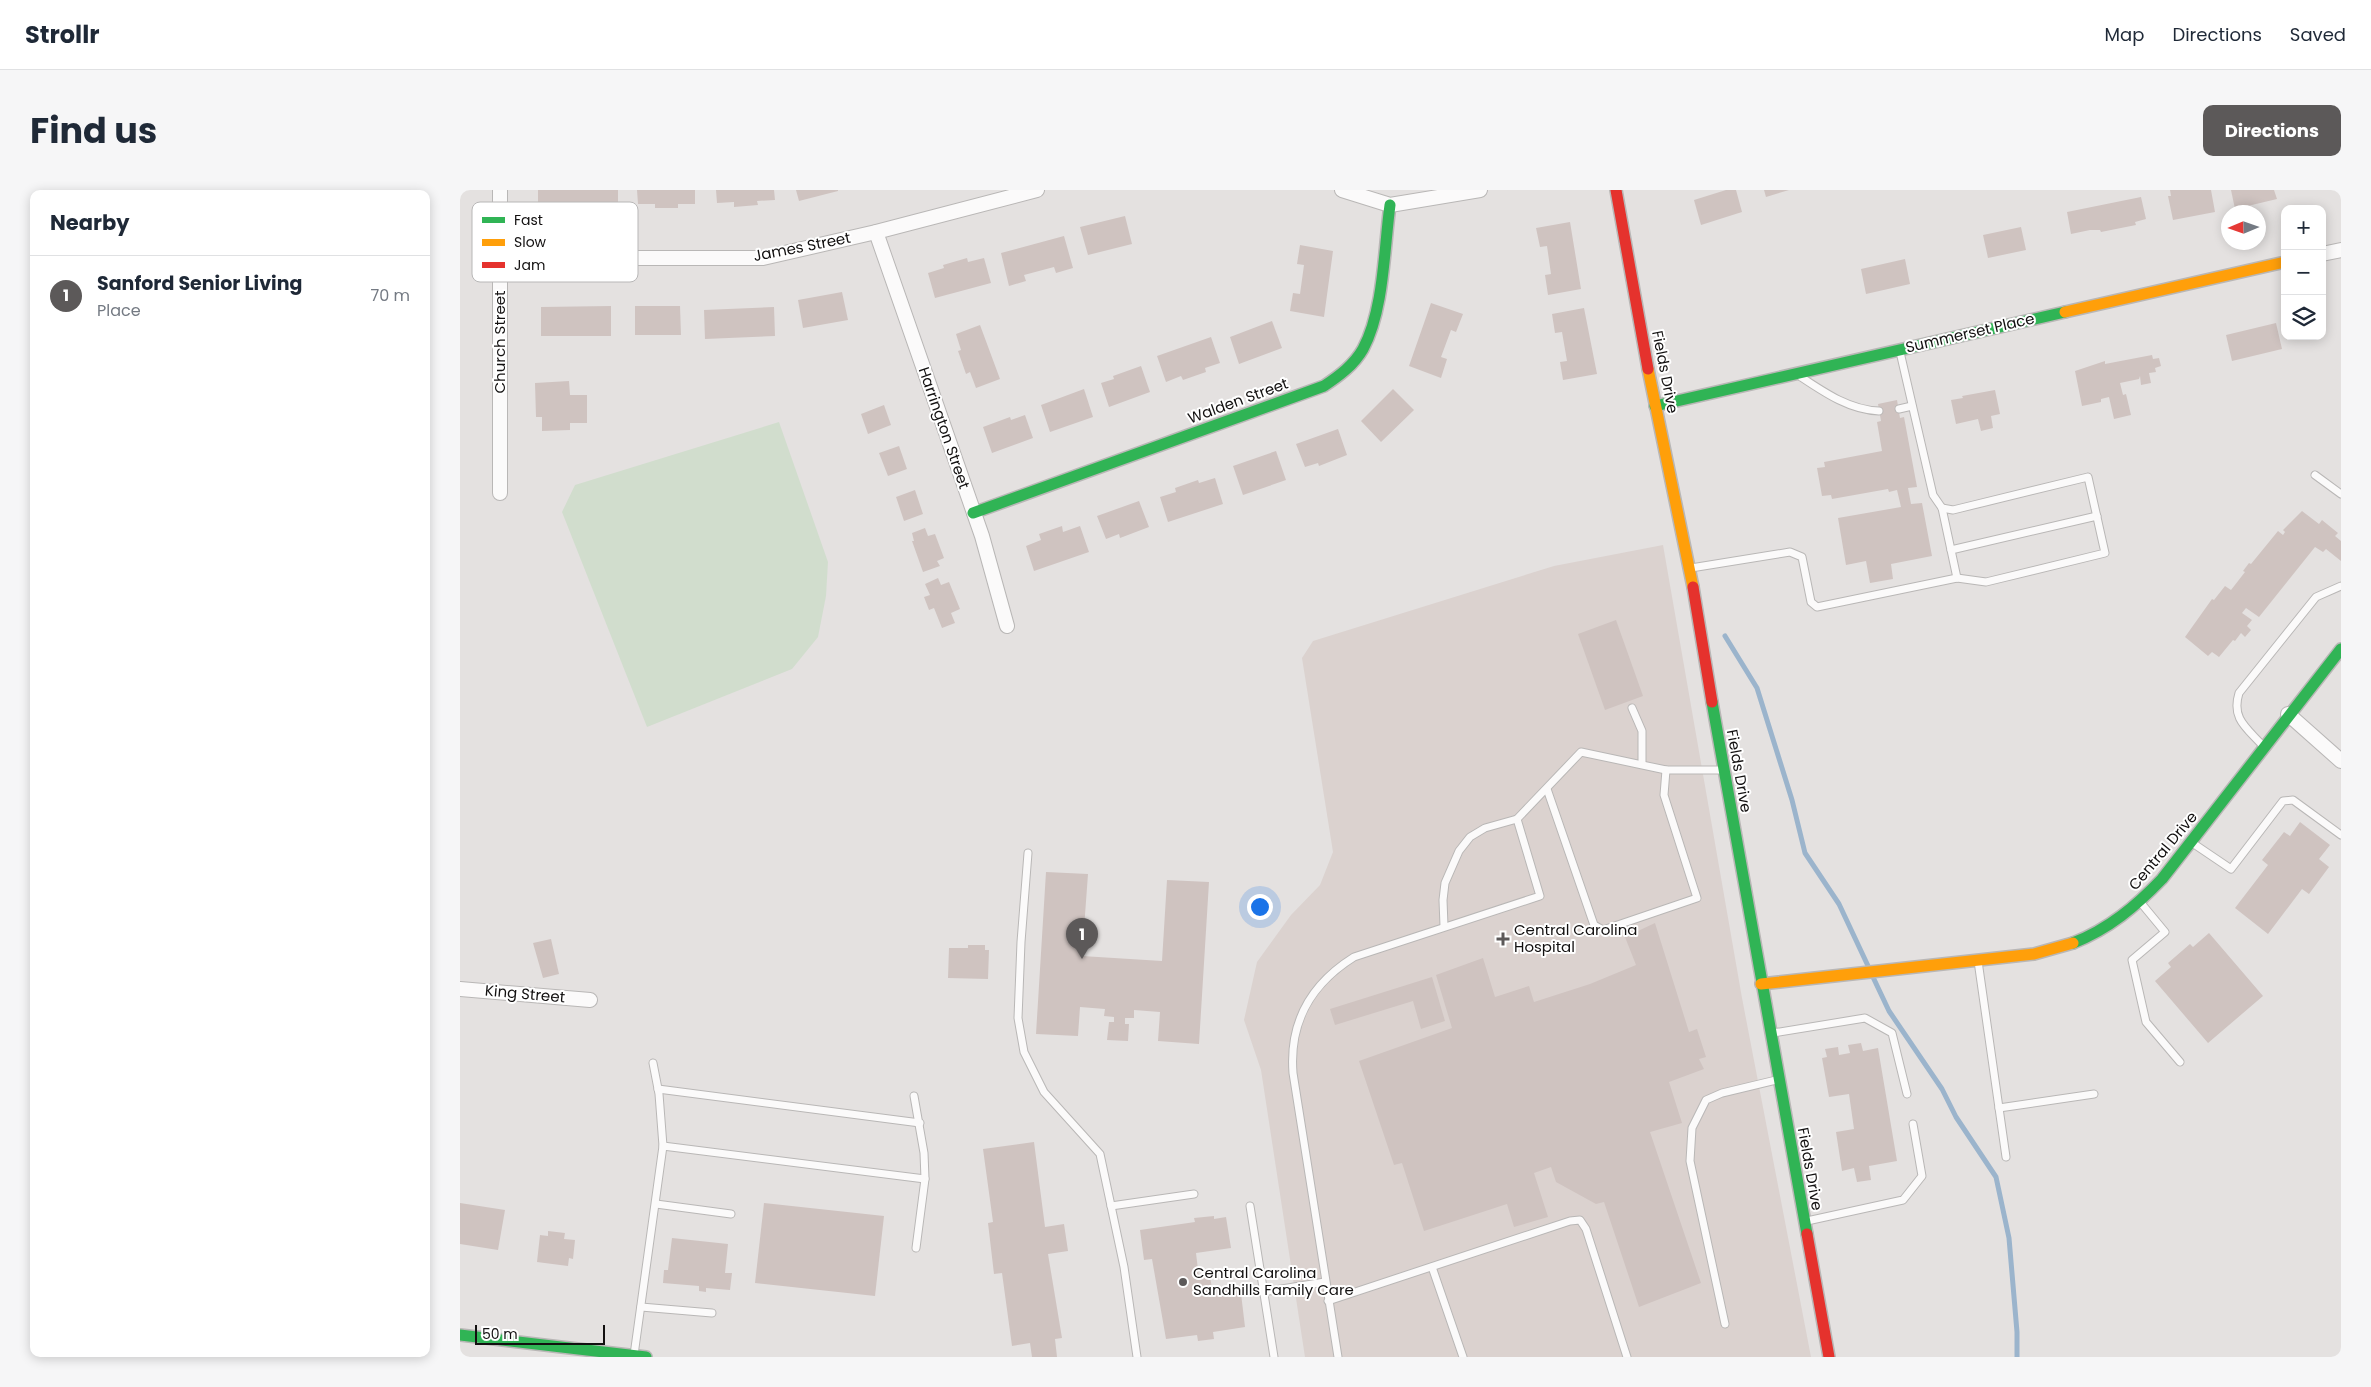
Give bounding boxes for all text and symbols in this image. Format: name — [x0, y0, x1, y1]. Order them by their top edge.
text: Strollr — [25, 18, 100, 51]
text: Map — [2105, 22, 2144, 47]
text: Directions — [2172, 22, 2262, 47]
text: Saved — [2290, 22, 2346, 47]
button: Directions — [2203, 105, 2341, 156]
text: Find us — [30, 106, 157, 155]
legend — [472, 202, 638, 282]
north arrow — [2221, 205, 2266, 250]
map controls — [2281, 205, 2326, 340]
button: + — [2281, 205, 2326, 250]
text: Nearby — [50, 208, 130, 237]
text: Fast — [514, 210, 543, 230]
street label: James Street — [752, 227, 852, 266]
text: Slow — [514, 232, 547, 252]
button: − — [2281, 250, 2326, 295]
text: Jam — [514, 255, 545, 275]
text: Sanford Senior Living — [97, 270, 302, 297]
text: 1 — [63, 284, 69, 307]
text: 70 m — [370, 284, 410, 307]
street label: Church Street — [489, 290, 510, 394]
button: layers — [2281, 295, 2326, 340]
text: Place — [97, 299, 141, 322]
street label: Summerset Place — [1903, 307, 2036, 358]
street label: Fields Drive — [1647, 329, 1684, 415]
street label: Harrington Street — [914, 364, 975, 492]
street label: Walden Street — [1185, 373, 1291, 428]
street label: Fields Drive — [1722, 728, 1757, 814]
street label: Central Drive — [2123, 807, 2202, 895]
your location — [1247, 894, 1273, 920]
pin: 1 — [1066, 918, 1098, 959]
place label: Central Carolina Hospital — [1514, 919, 1637, 957]
marker: Central Carolina Hospital — [1496, 932, 1510, 946]
street label: King Street — [484, 980, 566, 1007]
street label: Fields Drive — [1793, 1126, 1828, 1212]
place label: Central Carolina Sandhills Family Care — [1193, 1262, 1354, 1300]
marker: Central Carolina Sandhills Family Care — [1177, 1276, 1189, 1288]
scale bar — [475, 1322, 605, 1345]
text: 50 m — [482, 1324, 518, 1344]

